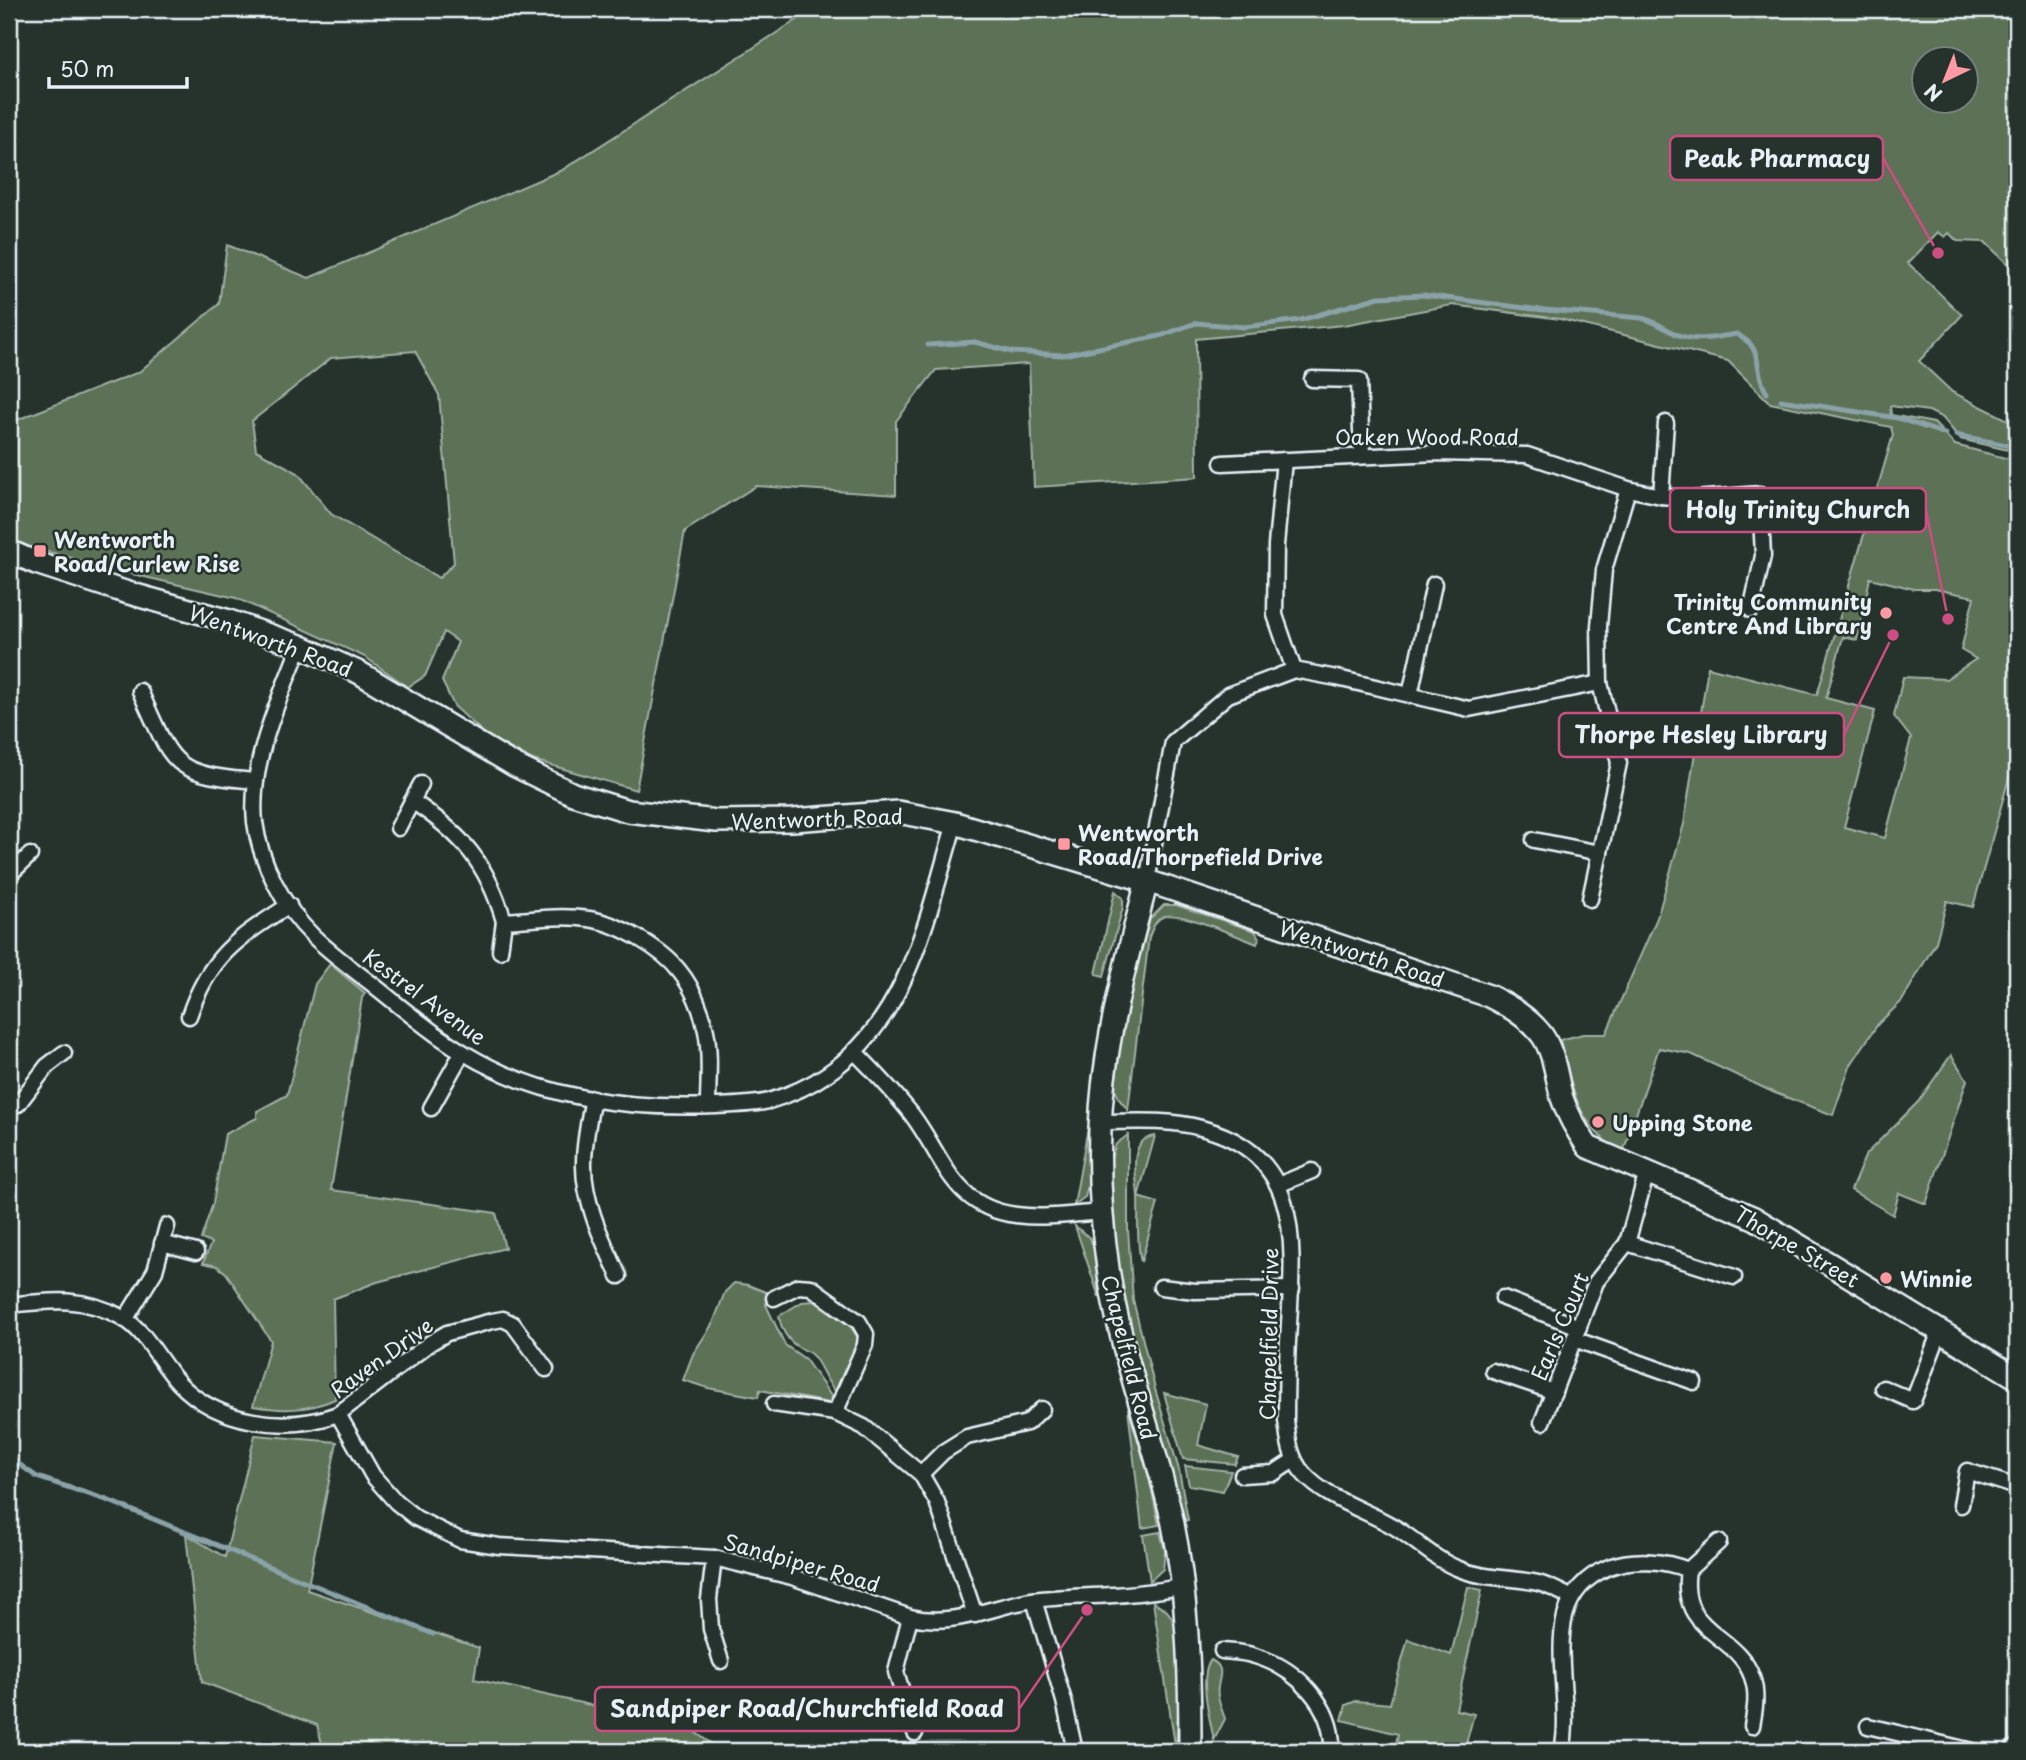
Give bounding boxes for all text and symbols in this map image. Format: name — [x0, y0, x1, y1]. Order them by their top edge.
scale bar — [49, 46, 187, 90]
north arrow — [1910, 46, 1980, 116]
text: 50 m — [60, 52, 114, 84]
text: N — [1918, 78, 1948, 109]
callout: Peak Pharmacy — [1670, 136, 1883, 180]
text: Peak Pharmacy — [1684, 140, 1870, 175]
street label: Oaken Wood Road — [1335, 420, 1519, 452]
callout: Holy Trinity Church — [1670, 488, 1926, 532]
text: Holy Trinity Church — [1686, 491, 1910, 526]
place label: Wentworth Road/Curlew Rise — [54, 523, 240, 579]
marker: Wentworth Road/Curlew Rise — [32, 543, 48, 559]
place label: Trinity Community Centre And Library — [1666, 585, 1872, 641]
street label: Wentworth Road — [185, 596, 357, 684]
marker: Trinity Community Centre And Library — [1878, 605, 1894, 621]
callout: Thorpe Hesley Library — [1559, 713, 1844, 757]
text: Thorpe Hesley Library — [1575, 716, 1827, 751]
street label: Wentworth Road — [731, 799, 903, 837]
place label: Wentworth Road/Thorpefield Drive — [1078, 816, 1323, 872]
marker: Wentworth Road/Thorpefield Drive — [1056, 836, 1072, 852]
street label: Wentworth Road — [1275, 911, 1449, 995]
street label: Kestrel Avenue — [357, 940, 493, 1052]
place label: Upping Stone — [1612, 1106, 1753, 1138]
marker: Upping Stone — [1590, 1114, 1606, 1130]
street label: Thorpe Street — [1728, 1197, 1866, 1295]
street label: Chapelfield Drive — [1250, 1247, 1286, 1421]
place label: Winnie — [1900, 1262, 1972, 1294]
street label: Earls Court — [1522, 1267, 1596, 1385]
marker: Winnie — [1878, 1270, 1894, 1286]
street label: Chapelfield Road — [1094, 1271, 1166, 1443]
street label: Raven Drive — [323, 1309, 439, 1405]
street label: Sandpiper Road — [720, 1524, 884, 1600]
callout: Sandpiper Road/Churchfield Road — [595, 1687, 1019, 1731]
text: Sandpiper Road/Churchfield Road — [610, 1690, 1004, 1725]

